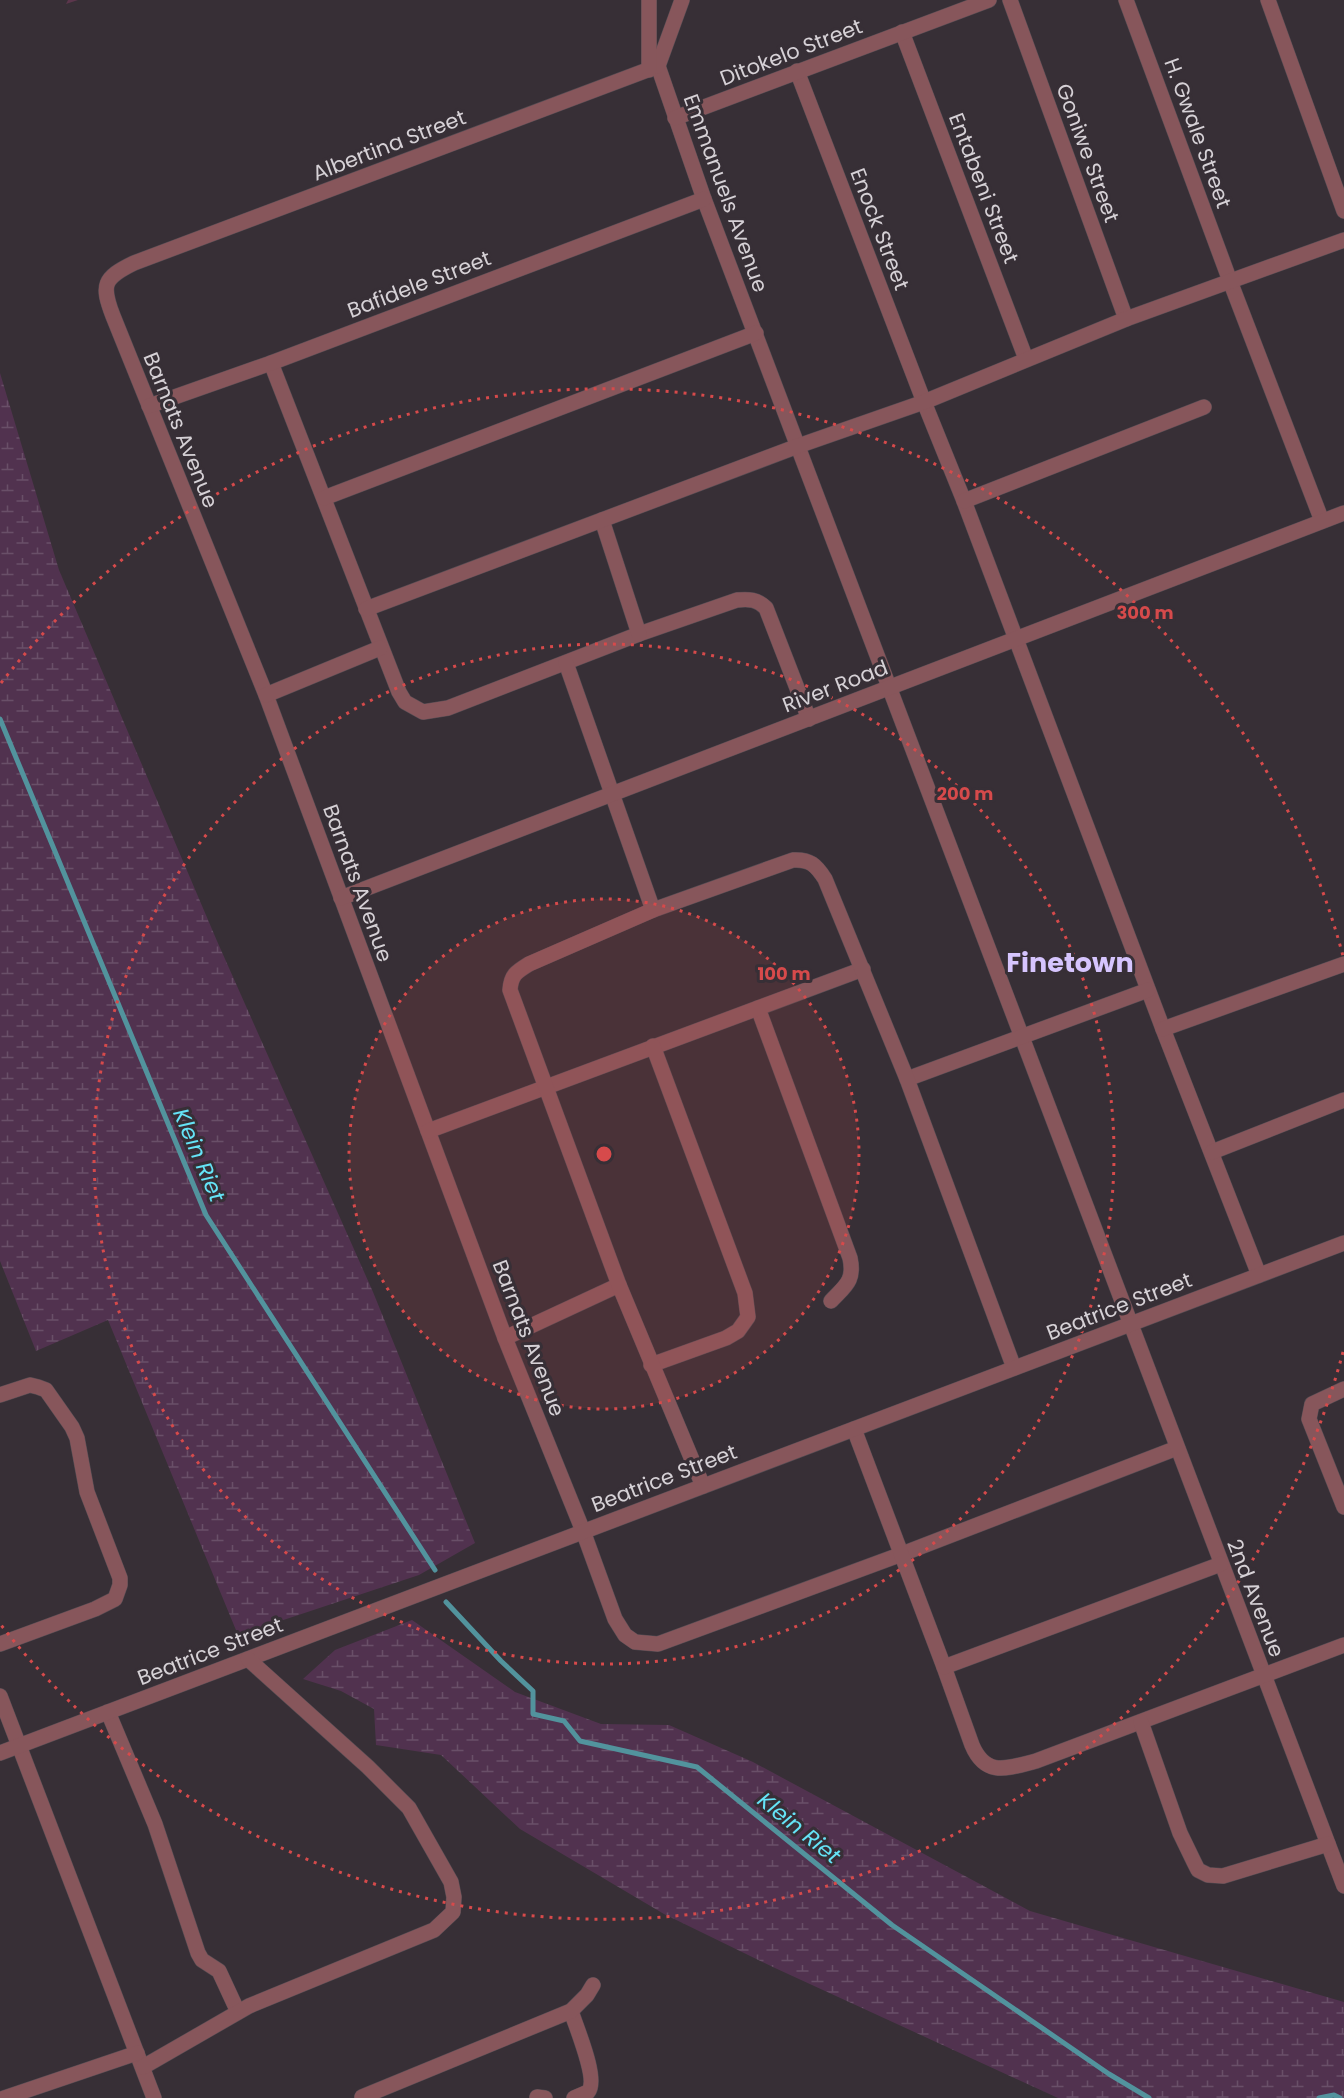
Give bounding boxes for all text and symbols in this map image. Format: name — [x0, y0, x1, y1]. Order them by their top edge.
street label: Ditokelo Street — [715, 11, 867, 93]
street label: H. Gwale Street — [1157, 54, 1239, 212]
street label: Goniwe Street — [1049, 80, 1127, 226]
street label: Emmanuels Avenue — [677, 90, 775, 296]
street label: Albertina Street — [308, 102, 470, 188]
street label: Entabeni Street — [942, 109, 1026, 267]
street label: Enock Street — [843, 164, 917, 294]
street label: Bafidele Street — [343, 243, 495, 325]
street label: Barnats Avenue — [137, 348, 225, 512]
text: 300 m — [1116, 600, 1174, 625]
street label: River Road — [778, 653, 892, 719]
text: 200 m — [937, 781, 993, 806]
street label: Barnats Avenue — [316, 800, 400, 966]
district label: Finetown — [1006, 944, 1134, 981]
text: 100 m — [757, 961, 811, 986]
water label: Klein Riet — [165, 1104, 233, 1207]
centre of rings — [594, 1144, 614, 1164]
street label: Barnats Avenue — [486, 1255, 572, 1421]
street label: Beatrice Street — [1042, 1265, 1196, 1347]
street label: Beatrice Street — [587, 1437, 741, 1519]
street label: 2nd Avenue — [1220, 1535, 1292, 1661]
street label: Beatrice Street — [133, 1610, 287, 1692]
water label: Klein Riet — [751, 1785, 848, 1872]

